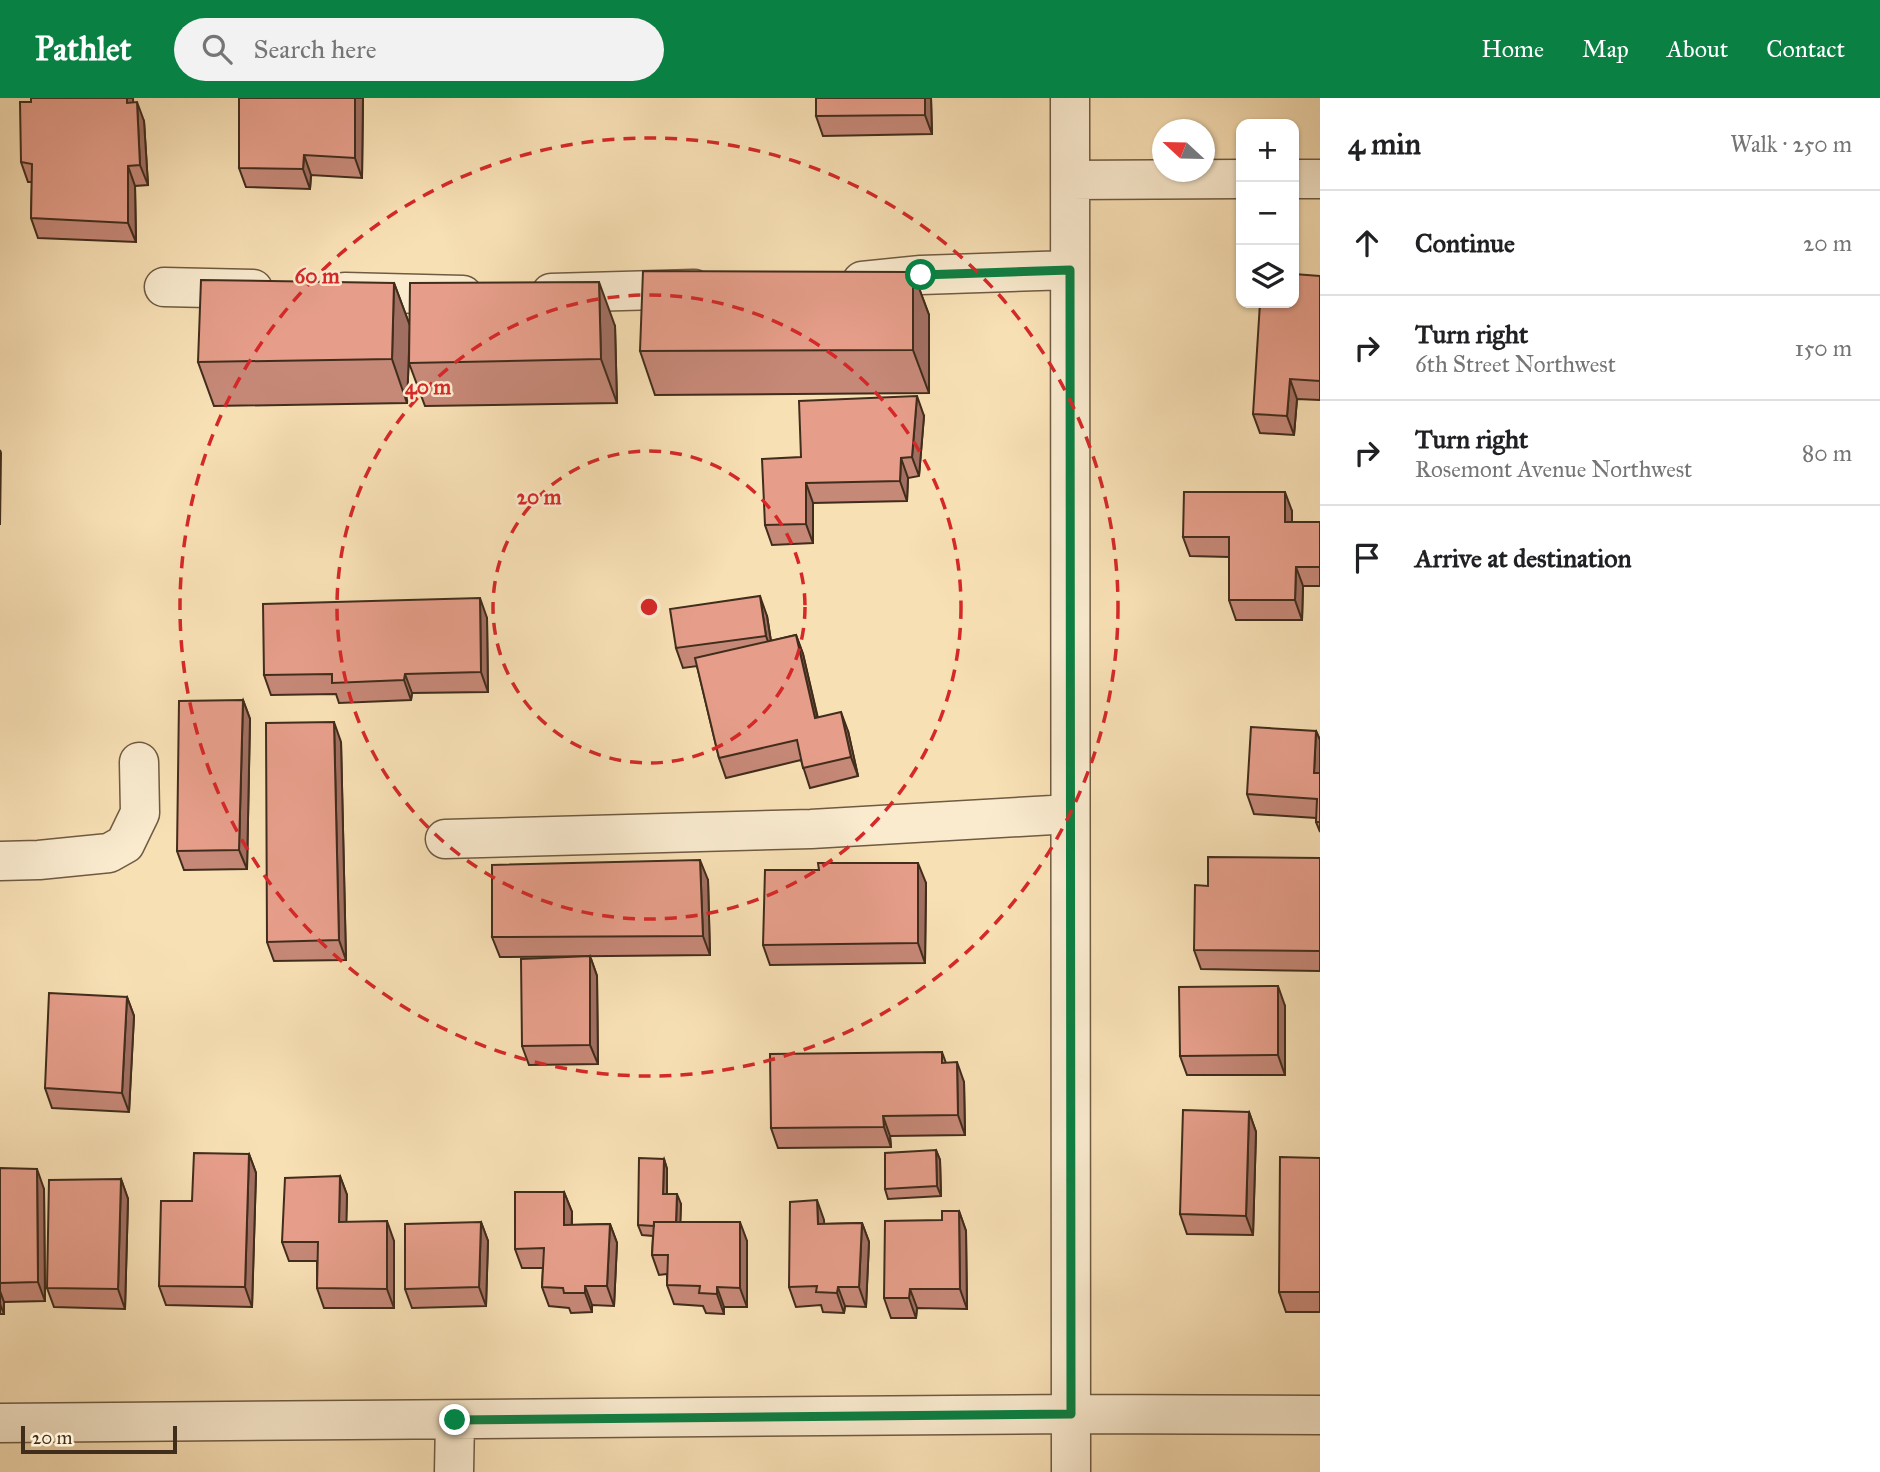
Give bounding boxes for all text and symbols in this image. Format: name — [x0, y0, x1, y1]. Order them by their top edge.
search box — [174, 18, 664, 81]
text: Pathlet — [35, 29, 132, 69]
icon: search — [198, 30, 236, 68]
text: Search here — [254, 33, 377, 65]
text: Home — [1481, 34, 1544, 64]
text: Map — [1582, 34, 1629, 64]
text: About — [1667, 34, 1728, 64]
text: Contact — [1766, 34, 1845, 64]
north arrow — [1152, 119, 1215, 182]
map controls — [1236, 119, 1299, 308]
button: + — [1236, 119, 1299, 182]
text: 4 min — [1348, 126, 1421, 162]
text: Walk · 250 m — [1730, 130, 1852, 158]
button: − — [1236, 182, 1299, 245]
icon: ahead — [1348, 224, 1386, 262]
text: Continue — [1415, 227, 1515, 259]
text: 20 m — [1803, 229, 1852, 257]
button: layers — [1236, 245, 1299, 308]
route start — [905, 259, 936, 290]
text: 60 m — [294, 263, 340, 289]
text: Turn right — [1415, 318, 1528, 350]
icon: right — [1348, 329, 1386, 367]
text: 150 m — [1795, 334, 1852, 362]
text: 6th Street Northwest — [1415, 350, 1616, 378]
text: 40 m — [405, 374, 451, 400]
text: Turn right — [1415, 423, 1528, 455]
icon: right — [1348, 434, 1386, 472]
text: 80 m — [1802, 439, 1852, 467]
text: Rosemont Avenue Northwest — [1415, 455, 1692, 483]
text: 20 m — [517, 484, 562, 510]
icon: arrive — [1348, 539, 1386, 577]
text: Arrive at destination — [1415, 542, 1632, 574]
centre of rings — [637, 595, 661, 619]
route end — [439, 1404, 470, 1435]
scale bar — [21, 1423, 177, 1455]
text: 20 m — [32, 1426, 73, 1449]

